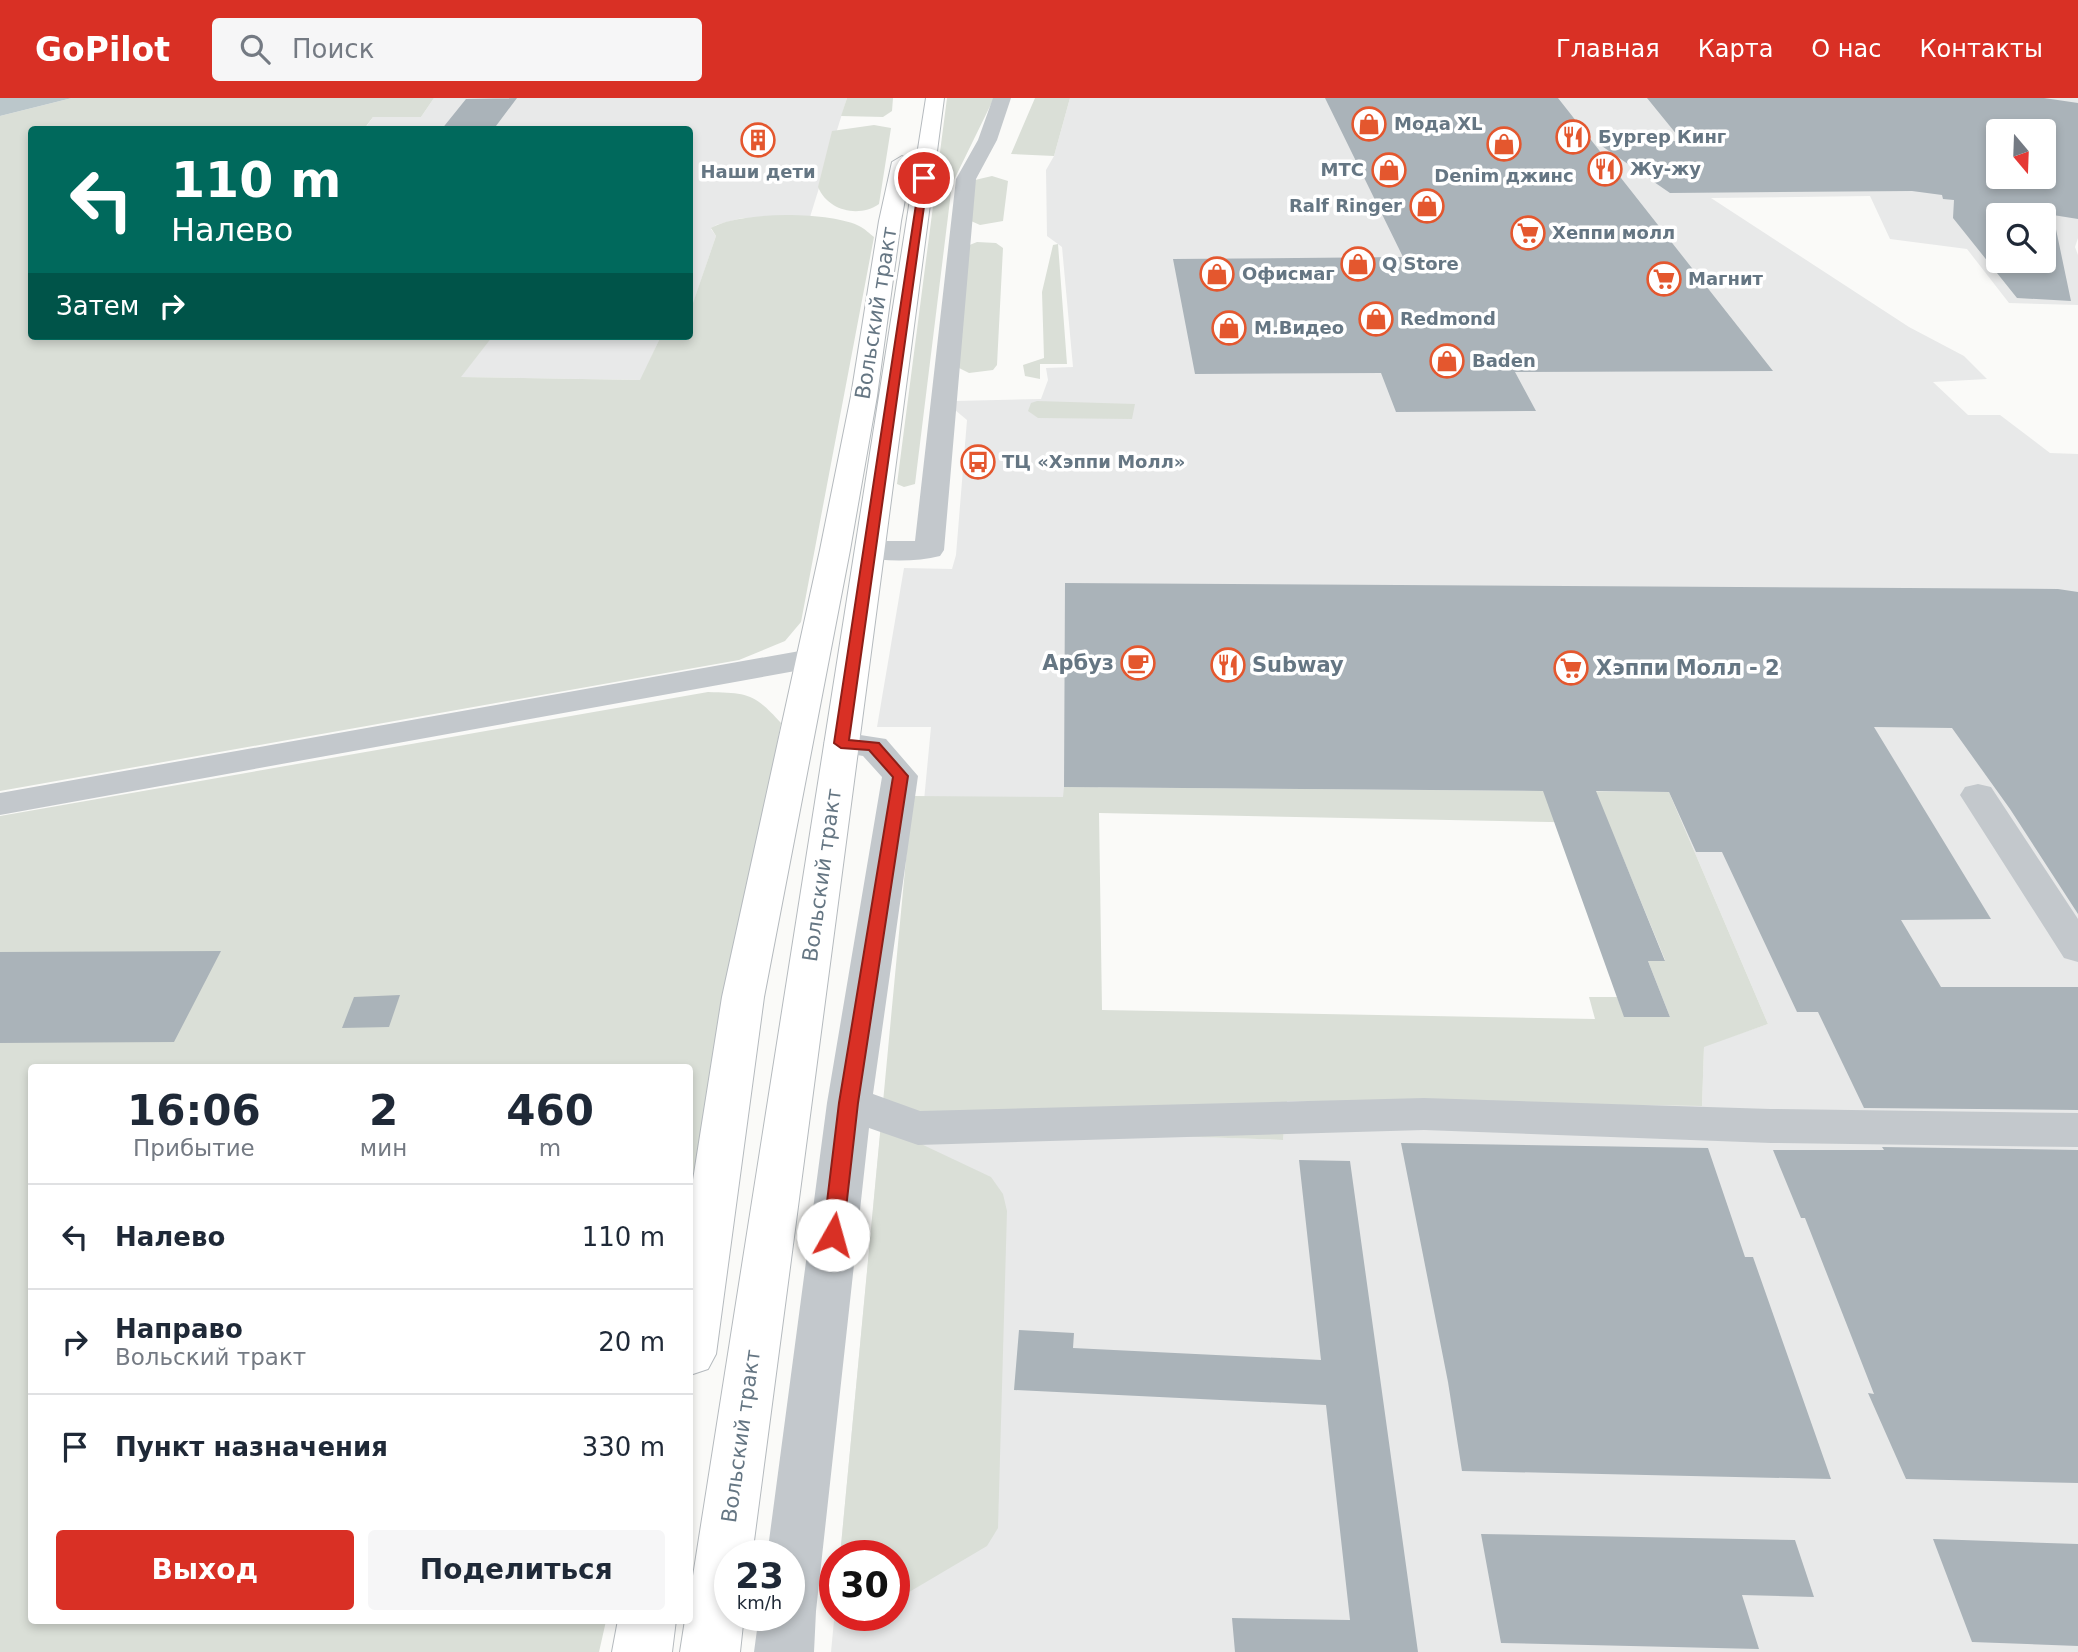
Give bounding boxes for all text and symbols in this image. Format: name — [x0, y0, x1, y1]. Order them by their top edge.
search box — [212, 18, 702, 81]
text: GoPilot — [35, 30, 170, 69]
icon: search — [236, 30, 274, 68]
text: Поиск — [292, 34, 374, 64]
text: Главная — [1556, 35, 1660, 63]
text: Карта — [1698, 35, 1773, 63]
text: О нас — [1811, 35, 1881, 63]
text: Контакты — [1919, 35, 2043, 63]
shop icon: Мода XL — [1350, 105, 1388, 143]
place label: Мода XL — [1394, 113, 1483, 134]
restaurant icon: Бургер Кинг — [1554, 118, 1592, 156]
north arrow — [1986, 119, 2056, 189]
map controls — [1986, 119, 2056, 273]
building icon: Наши дети — [739, 121, 777, 159]
shop icon: Denim джинс — [1485, 125, 1523, 163]
place label: Бургер Кинг — [1598, 126, 1726, 147]
pin — [894, 148, 954, 208]
restaurant icon: Жу-жу — [1586, 150, 1624, 188]
shop icon: МТС — [1370, 151, 1408, 189]
text: 110 m — [171, 152, 341, 209]
icon: left — [56, 154, 147, 245]
place label: Жу-жу — [1630, 158, 1701, 179]
icon: arrive — [905, 159, 943, 197]
place label: МТС — [1321, 159, 1364, 180]
place label: Наши дети — [701, 161, 816, 182]
place label: Denim джинс — [1434, 165, 1574, 186]
shop icon: Ralf Ringer — [1408, 187, 1446, 225]
place label: Ralf Ringer — [1289, 195, 1402, 216]
button: search — [1986, 203, 2056, 273]
text: Налево — [171, 211, 293, 249]
supermarket icon: Хеппи молл — [1509, 214, 1547, 252]
place label: Хеппи молл — [1552, 222, 1675, 243]
street label: Вольский тракт — [850, 225, 902, 401]
shop icon: Q Store — [1339, 245, 1377, 283]
place label: Q Store — [1382, 253, 1459, 274]
shop icon: Офисмаг — [1198, 255, 1236, 293]
supermarket icon: Магнит — [1645, 260, 1683, 298]
place label: Офисмаг — [1242, 263, 1335, 284]
place label: Магнит — [1688, 268, 1764, 289]
icon: right — [153, 287, 191, 325]
text: Затем — [56, 291, 139, 321]
shop icon: Redmond — [1357, 300, 1395, 338]
place label: Redmond — [1400, 308, 1496, 329]
shop icon: М.Видео — [1210, 309, 1248, 347]
place label: М.Видео — [1254, 317, 1344, 338]
shop icon: Baden — [1428, 342, 1466, 380]
place label: Baden — [1472, 350, 1536, 371]
bus stop icon: ТЦ «Хэппи Молл» — [959, 443, 997, 481]
place label: ТЦ «Хэппи Молл» — [1002, 451, 1185, 472]
cafe icon: Арбуз — [1119, 644, 1157, 682]
restaurant icon: Subway — [1209, 646, 1247, 684]
supermarket icon: Хэппи Молл - 2 — [1552, 649, 1590, 687]
place label: Арбуз — [1042, 651, 1114, 675]
place label: Subway — [1252, 653, 1344, 677]
place label: Хэппи Молл - 2 — [1596, 656, 1780, 680]
street label: Вольский тракт — [798, 787, 846, 963]
text: 16:06 — [127, 1086, 261, 1135]
text: 2 — [369, 1086, 398, 1135]
text: 460 — [506, 1086, 594, 1135]
text: Прибытие — [133, 1135, 255, 1161]
text: мин — [360, 1135, 407, 1161]
text: m — [539, 1135, 561, 1161]
position arrow — [796, 1198, 870, 1272]
icon: left — [56, 1218, 94, 1256]
text: Налево — [115, 1222, 225, 1252]
text: 110 m — [582, 1222, 665, 1252]
text: Направо — [115, 1314, 243, 1344]
icon: right — [56, 1323, 94, 1361]
text: 20 m — [598, 1327, 665, 1357]
text: Вольский тракт — [115, 1344, 306, 1370]
street label: Вольский тракт — [717, 1348, 765, 1524]
icon: arrive — [56, 1428, 94, 1466]
text: Пункт назначения — [115, 1432, 388, 1462]
text: 330 m — [582, 1432, 665, 1462]
button: Выход — [56, 1530, 354, 1610]
button: Поделиться — [368, 1530, 665, 1610]
speed limit sign: 30 — [819, 1540, 910, 1631]
text: 23 — [735, 1556, 784, 1596]
text: km/h — [737, 1592, 782, 1613]

